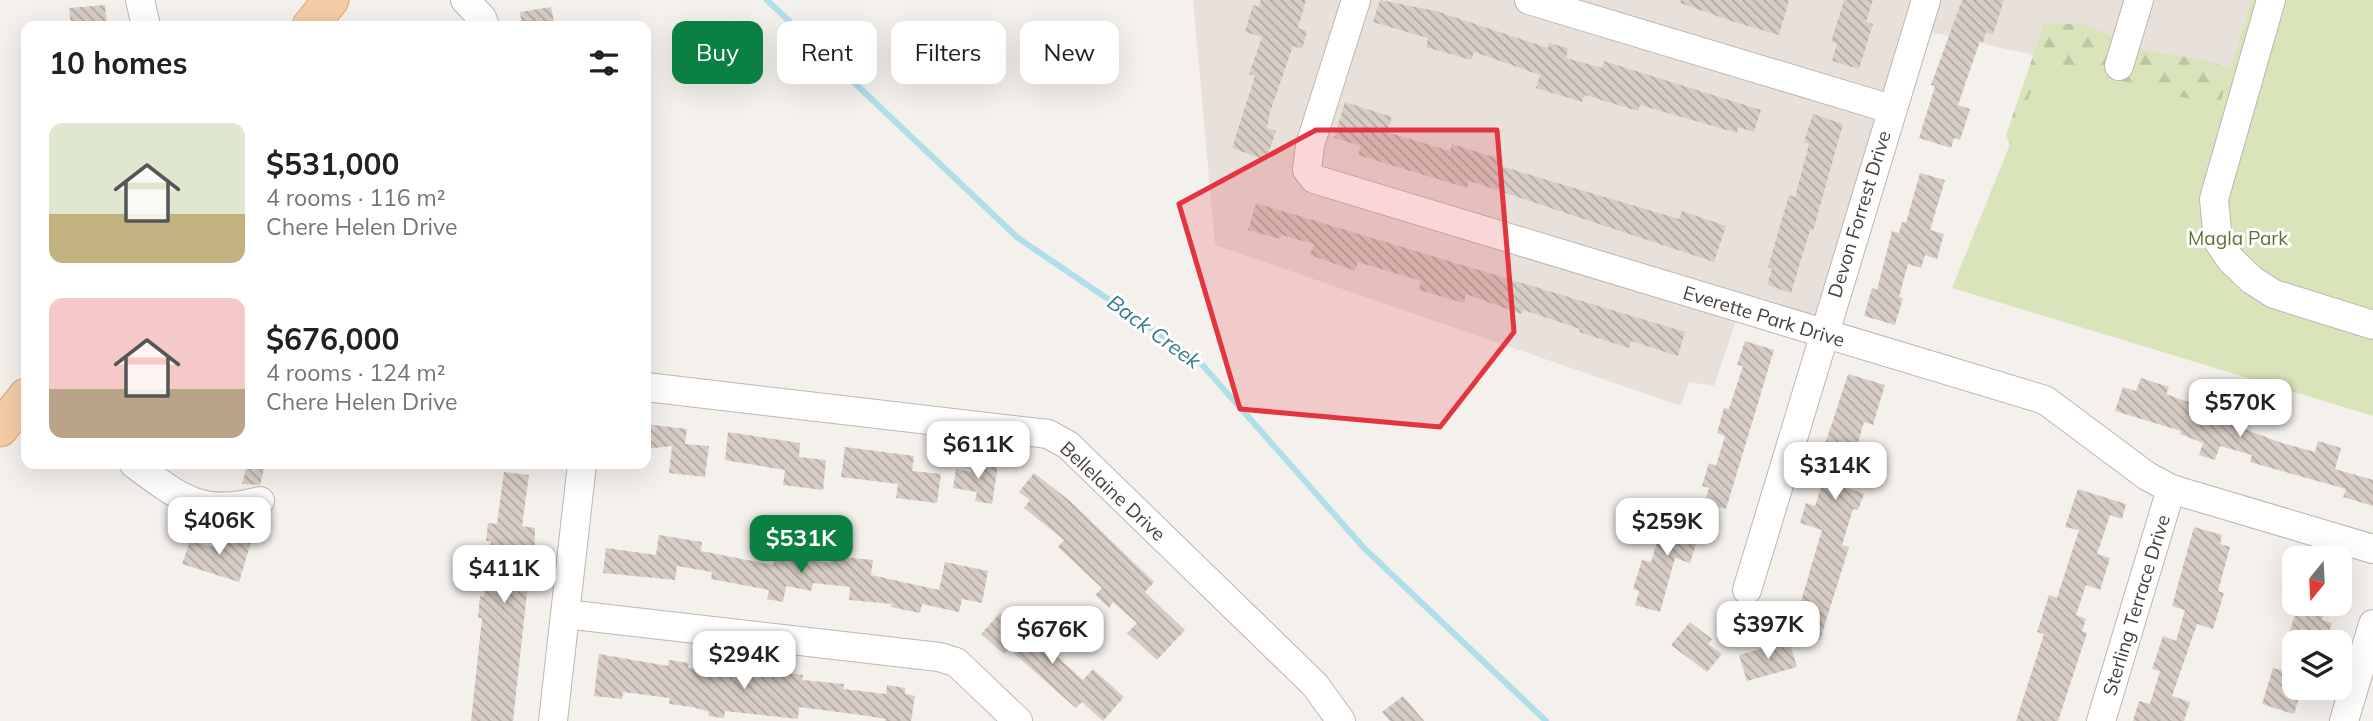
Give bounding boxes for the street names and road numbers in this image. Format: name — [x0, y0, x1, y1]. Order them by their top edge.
street label: Devon Forrest Drive — [1822, 128, 1896, 300]
street label: Everette Park Drive — [1680, 280, 1848, 352]
street label: Bellelaine Drive — [1055, 436, 1171, 546]
street label: Sterling Terrace Drive — [2097, 512, 2175, 698]

